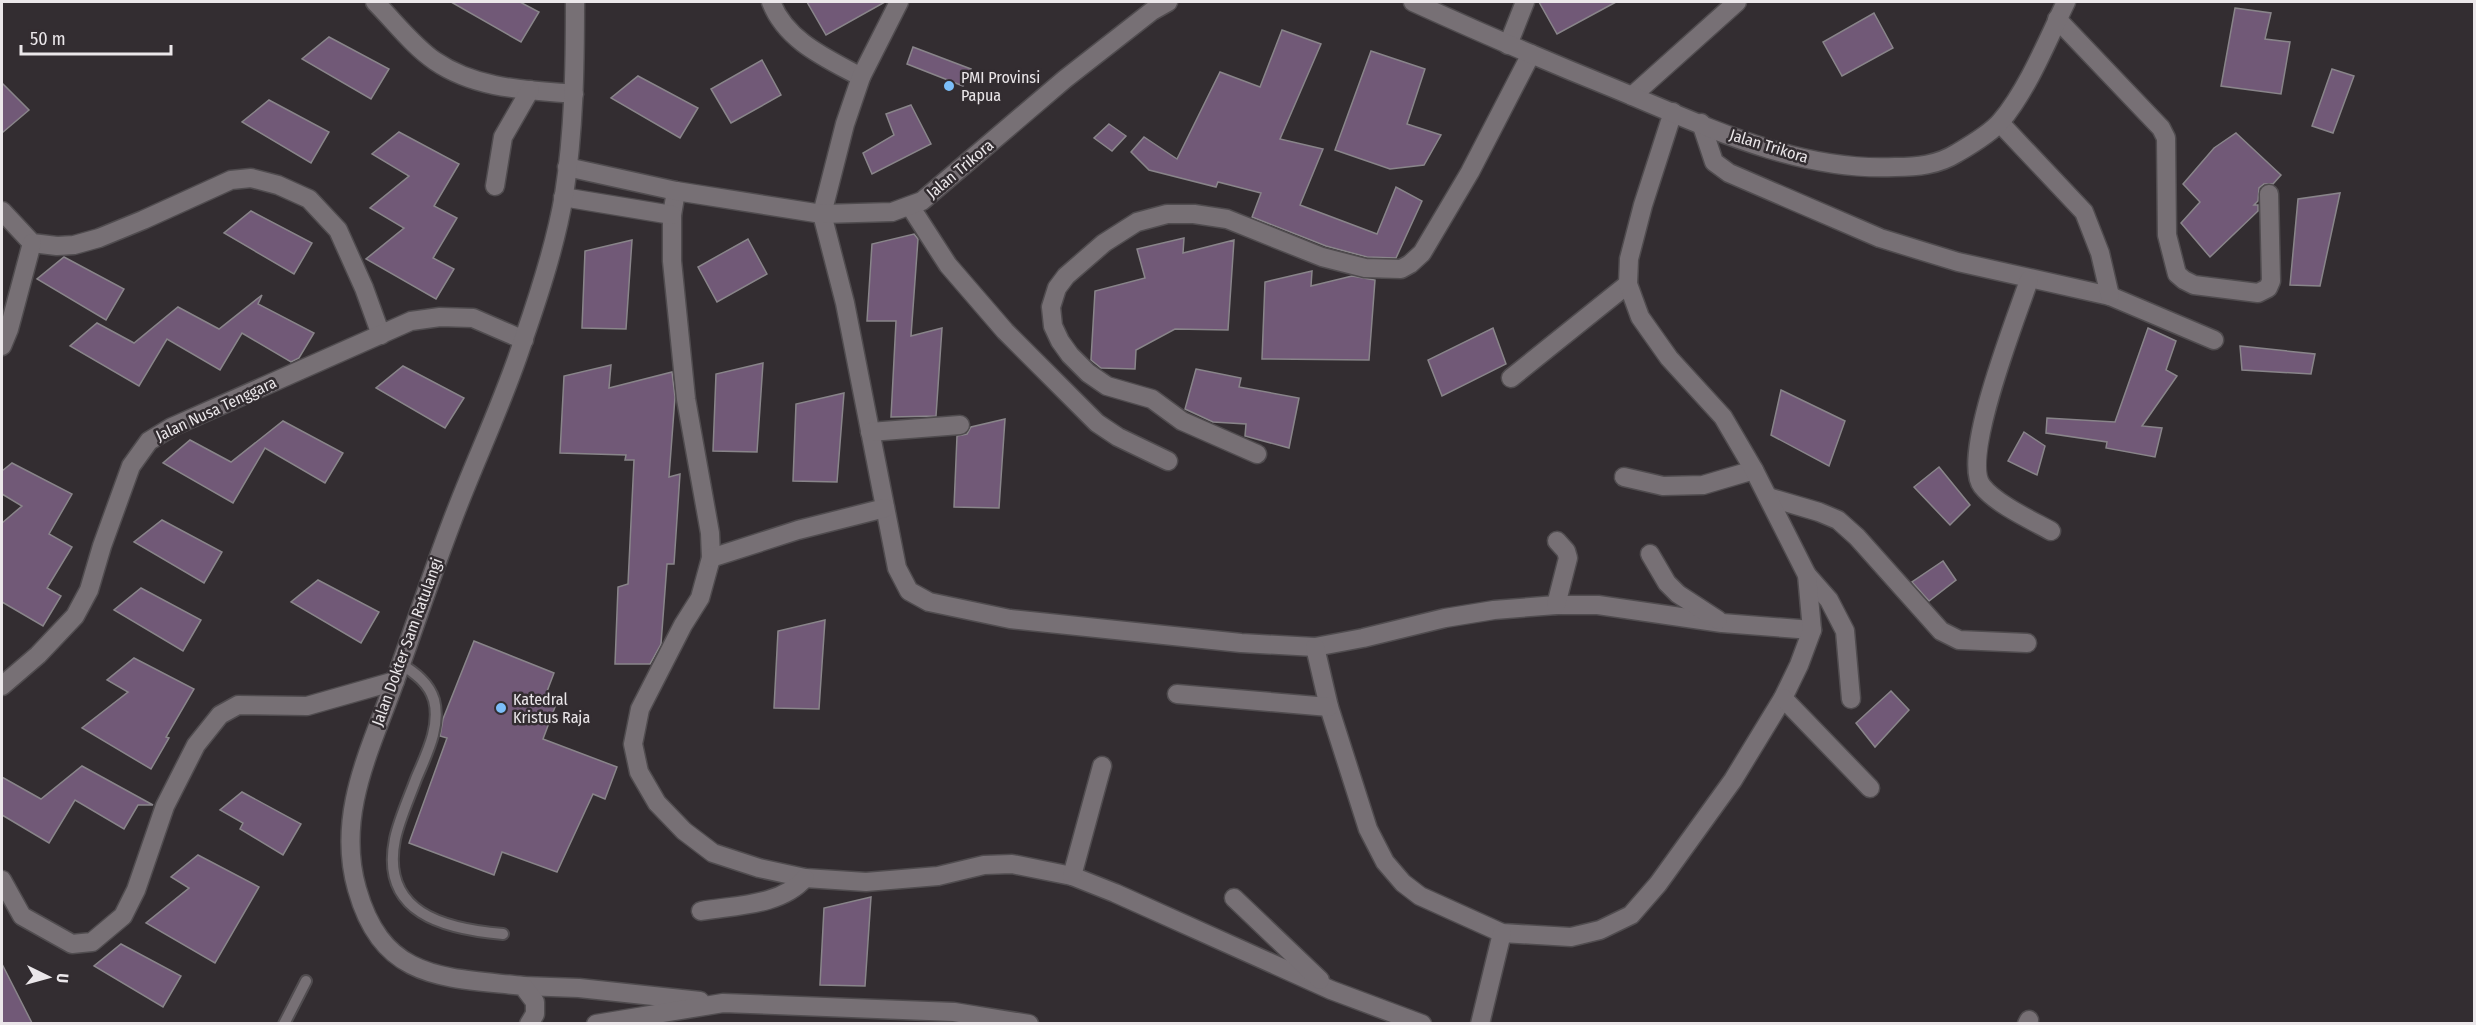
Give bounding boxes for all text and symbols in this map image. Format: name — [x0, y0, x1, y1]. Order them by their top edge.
scale bar — [21, 18, 171, 56]
text: 50 m — [30, 28, 66, 50]
place label: PMI Provinsi Papua — [961, 68, 1040, 105]
marker: PMI Provinsi Papua — [942, 79, 956, 93]
street label: Jalan Trikora — [1727, 125, 1811, 167]
street label: Jalan Trikora — [923, 135, 997, 202]
street label: Jalan Nusa Tenggara — [153, 373, 280, 445]
street label: Jalan Dokter Sam Ratulangi — [368, 555, 446, 729]
place label: Katedral Kristus Raja — [513, 690, 590, 727]
marker: Katedral Kristus Raja — [494, 701, 508, 715]
north arrow — [18, 947, 78, 1007]
text: U — [53, 973, 72, 984]

